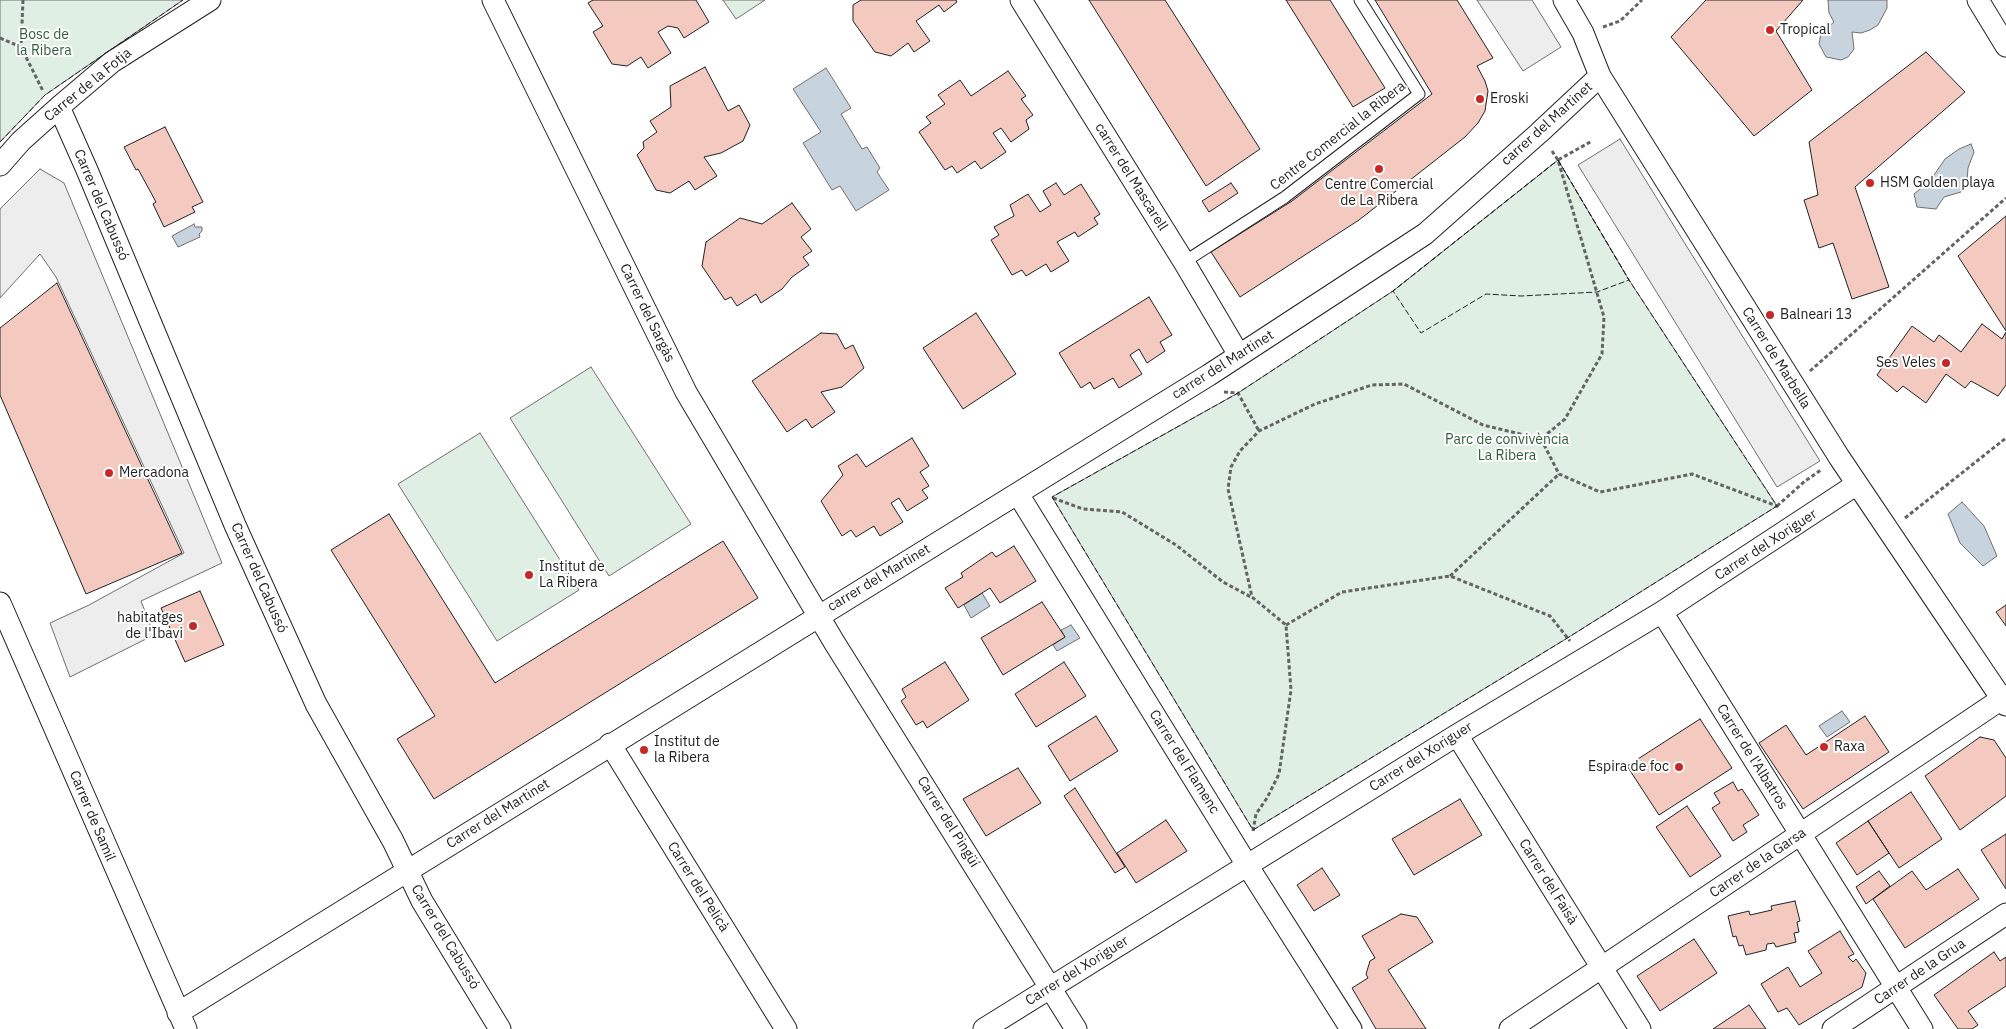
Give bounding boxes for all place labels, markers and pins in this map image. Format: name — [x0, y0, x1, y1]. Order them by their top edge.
place label: Tropical — [1780, 22, 1830, 38]
marker: Tropical — [1764, 24, 1776, 36]
place label: Eroski — [1490, 91, 1529, 107]
marker: Eroski — [1474, 93, 1486, 105]
marker: Centre Comercial de La Ribera — [1373, 163, 1385, 175]
place label: HSM Golden playa — [1880, 175, 1995, 191]
place label: Centre Comercial de La Ribera — [1325, 177, 1433, 210]
marker: HSM Golden playa — [1864, 177, 1876, 189]
place label: Balneari 13 — [1780, 307, 1852, 323]
marker: Balneari 13 — [1764, 309, 1776, 321]
place label: Ses Veles — [1876, 355, 1936, 371]
marker: Ses Veles — [1940, 357, 1952, 369]
place label: Mercadona — [119, 465, 189, 481]
marker: Mercadona — [103, 467, 115, 479]
place label: Institut de La Ribera — [539, 559, 605, 592]
marker: Institut de La Ribera — [523, 569, 535, 581]
place label: habitatges de l'Ibavi — [117, 610, 183, 642]
marker: habitatges de l'Ibavi — [187, 620, 199, 632]
place label: Institut de la Ribera — [654, 734, 720, 766]
place label: Raxa — [1834, 739, 1865, 755]
marker: Raxa — [1818, 741, 1830, 753]
marker: Institut de la Ribera — [638, 744, 650, 756]
place label: Espira de foc — [1588, 759, 1669, 775]
marker: Espira de foc — [1673, 761, 1685, 773]

